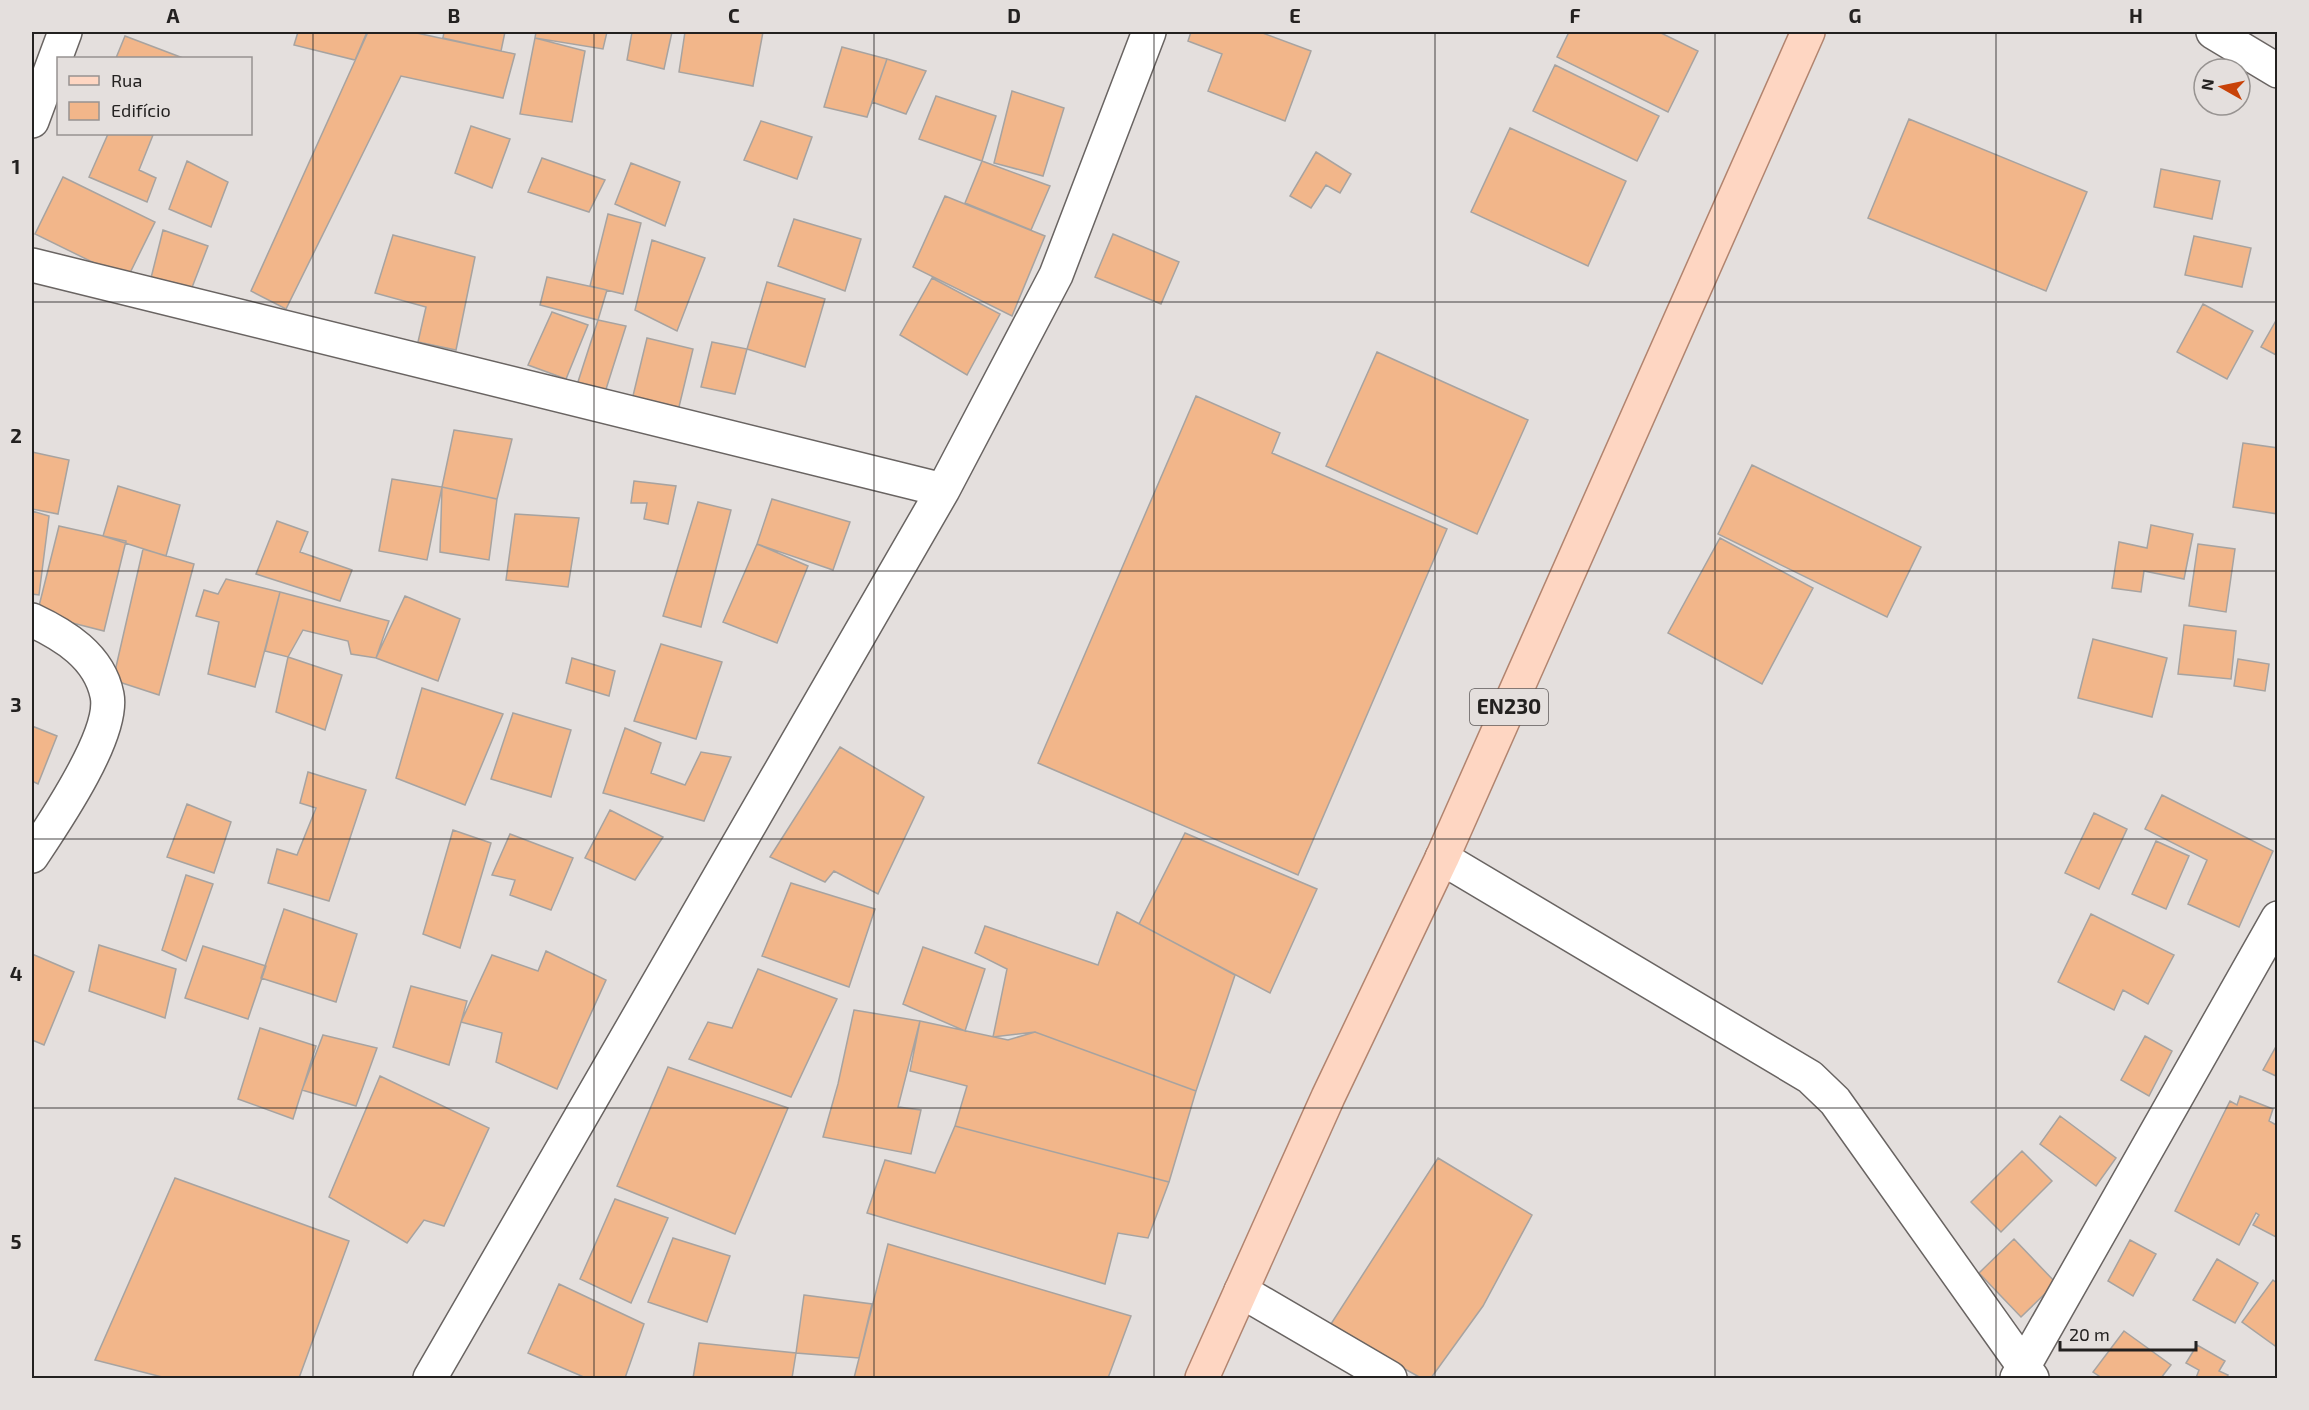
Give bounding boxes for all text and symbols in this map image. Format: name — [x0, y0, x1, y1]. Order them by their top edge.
text: A — [166, 3, 180, 27]
text: B — [448, 3, 460, 27]
text: C — [728, 3, 740, 27]
text: D — [1007, 3, 1021, 27]
text: E — [1289, 3, 1301, 27]
text: F — [1569, 3, 1581, 27]
text: G — [1849, 3, 1861, 27]
text: H — [2129, 3, 2143, 27]
legend — [57, 57, 252, 135]
north arrow — [2192, 57, 2252, 117]
text: Rua — [111, 69, 142, 91]
text: N — [2196, 77, 2217, 92]
text: Edifício — [111, 99, 171, 121]
text: 1 — [12, 154, 20, 178]
text: 2 — [10, 423, 22, 447]
road number: EN230 — [1470, 689, 1548, 725]
text: 3 — [10, 692, 22, 716]
text: 4 — [10, 961, 23, 985]
text: 5 — [10, 1229, 22, 1253]
scale bar — [2060, 1314, 2196, 1352]
text: 20 m — [2069, 1323, 2110, 1345]

